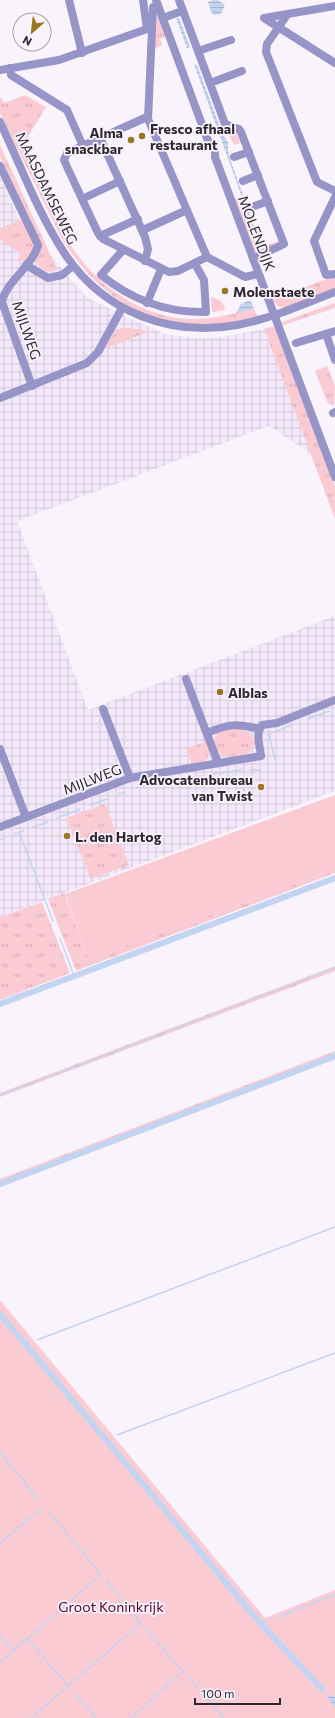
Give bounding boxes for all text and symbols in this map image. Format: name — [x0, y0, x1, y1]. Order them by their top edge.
north arrow — [12, 12, 52, 52]
text: N — [20, 34, 34, 49]
place label: Fresco afhaal restaurant — [150, 120, 235, 153]
place label: Alma snackbar — [65, 124, 123, 157]
street label: MAASDAMSEWEG — [12, 129, 82, 247]
marker: Fresco afhaal restaurant — [137, 131, 147, 141]
marker: Alma snackbar — [126, 135, 136, 145]
street label: MOLENDIJK — [235, 193, 279, 273]
place label: Molenstaete — [233, 283, 314, 300]
marker: Molenstaete — [220, 286, 230, 296]
street label: MIJLWEG — [9, 298, 45, 362]
place label: Alblas — [228, 684, 268, 701]
marker: Alblas — [215, 687, 225, 697]
street label: MIJLWEG — [60, 760, 124, 798]
place label: Advocatenbureau van Twist — [139, 771, 253, 804]
marker: Advocatenbureau van Twist — [256, 782, 266, 792]
place label: L. den Hartog — [75, 828, 162, 845]
marker: L. den Hartog — [62, 831, 72, 841]
park label: Groot Koninkrijk — [58, 1598, 164, 1615]
scale bar — [195, 1680, 280, 1706]
text: 100 m — [201, 1686, 235, 1700]

